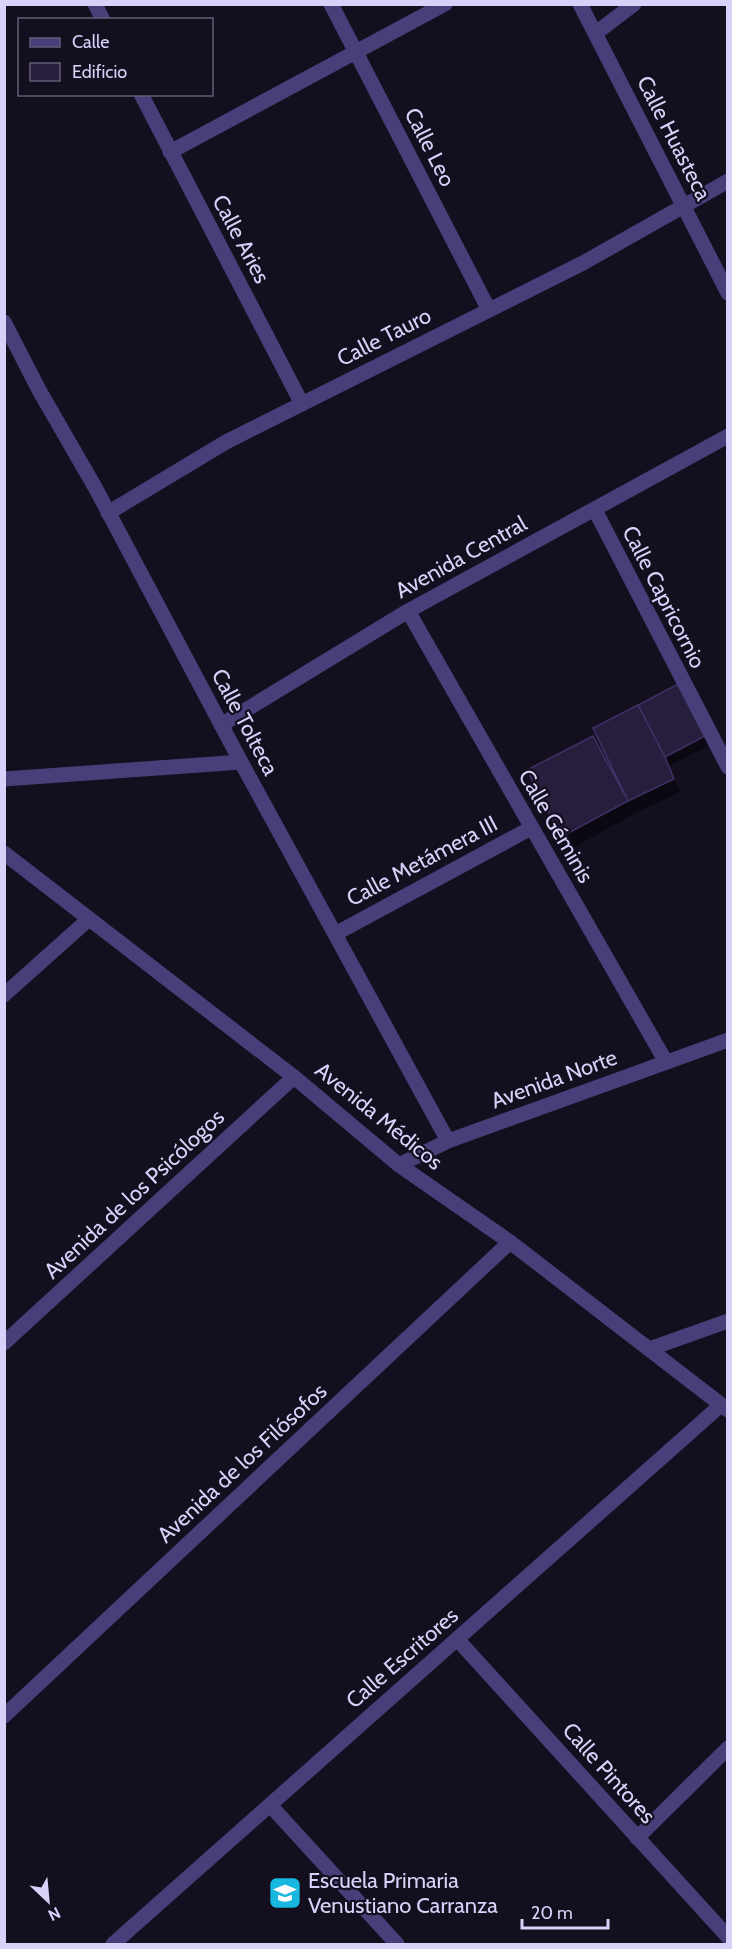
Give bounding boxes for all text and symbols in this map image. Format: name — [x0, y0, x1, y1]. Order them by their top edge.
legend — [18, 18, 213, 96]
text: Calle — [72, 31, 109, 53]
text: Edificio — [72, 61, 127, 83]
street label: Calle Huasteca — [631, 71, 717, 205]
street label: Calle Leo — [399, 103, 461, 191]
street label: Calle Aries — [207, 190, 275, 288]
street label: Calle Tauro — [332, 302, 436, 372]
street label: Avenida Central — [391, 509, 532, 604]
street label: Calle Capricornio — [616, 521, 712, 673]
street label: Calle Tolteca — [206, 664, 285, 780]
street label: Calle Géminis — [513, 764, 599, 888]
street label: Calle Metámera III — [342, 810, 502, 912]
street label: Avenida Norte — [487, 1044, 621, 1114]
street label: Avenida Médicos — [310, 1056, 448, 1176]
street label: Avenida de los Psicólogos — [38, 1103, 230, 1285]
street label: Avenida de los Filósofos — [152, 1378, 332, 1548]
street label: Calle Escritores — [340, 1602, 464, 1714]
street label: Calle Pintores — [557, 1717, 661, 1829]
place label: Escuela Primaria Venustiano Carranza — [308, 1867, 498, 1919]
north arrow — [18, 1871, 78, 1931]
school or university icon: Escuela Primaria Venustiano Carranza — [267, 1875, 303, 1911]
scale bar — [522, 1892, 608, 1930]
text: 20 m — [531, 1902, 573, 1924]
text: N — [45, 1903, 64, 1925]

